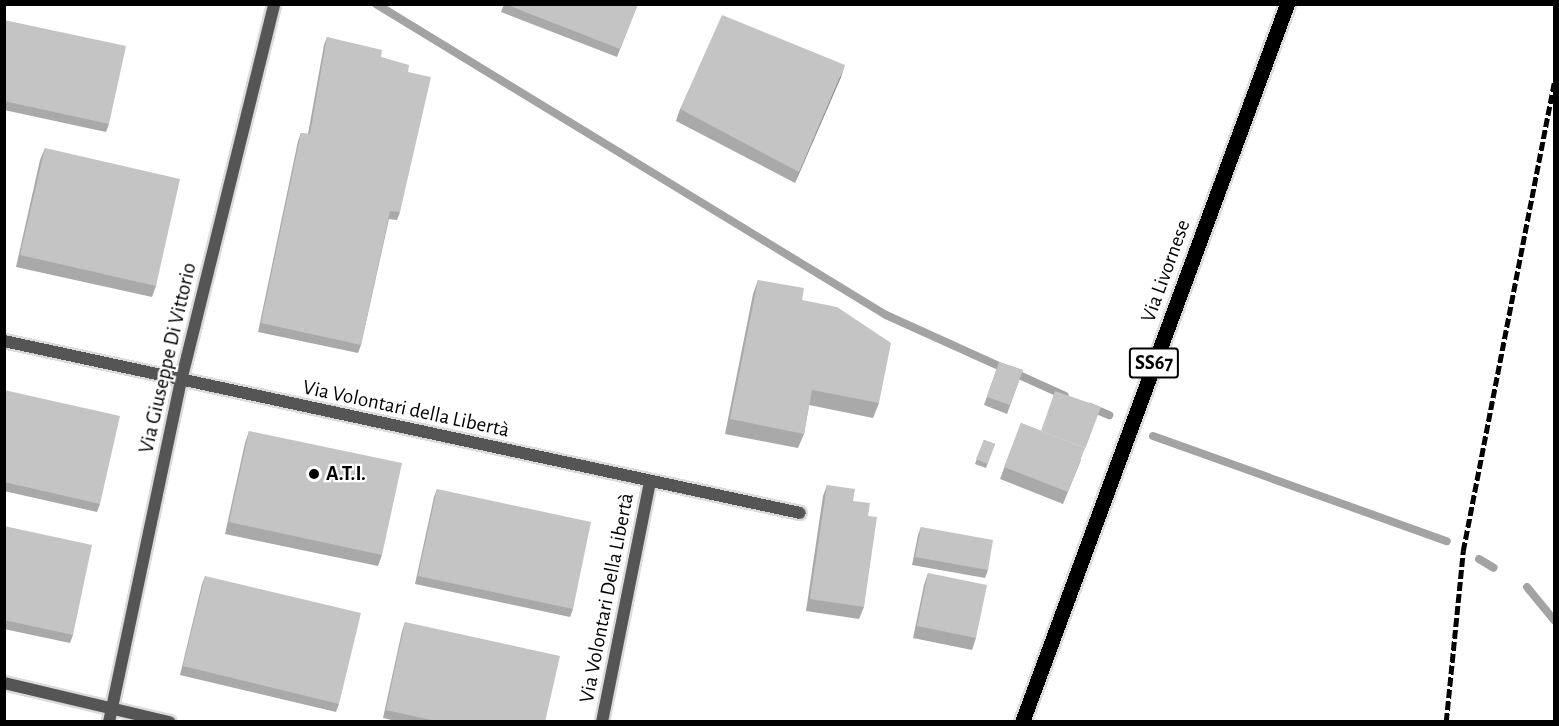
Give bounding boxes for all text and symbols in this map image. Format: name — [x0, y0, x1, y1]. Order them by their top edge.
street label: Via Livornese — [1136, 216, 1196, 326]
street label: Via Giuseppe Di Vittorio — [134, 260, 202, 456]
road number: SS67 — [1128, 346, 1180, 380]
street label: Via Volontari della Libertà — [300, 375, 512, 443]
place label: A.T.I. — [326, 461, 366, 487]
marker: A.T.I. — [307, 467, 321, 481]
street label: Via Volontari Della Libertà — [574, 491, 640, 705]

